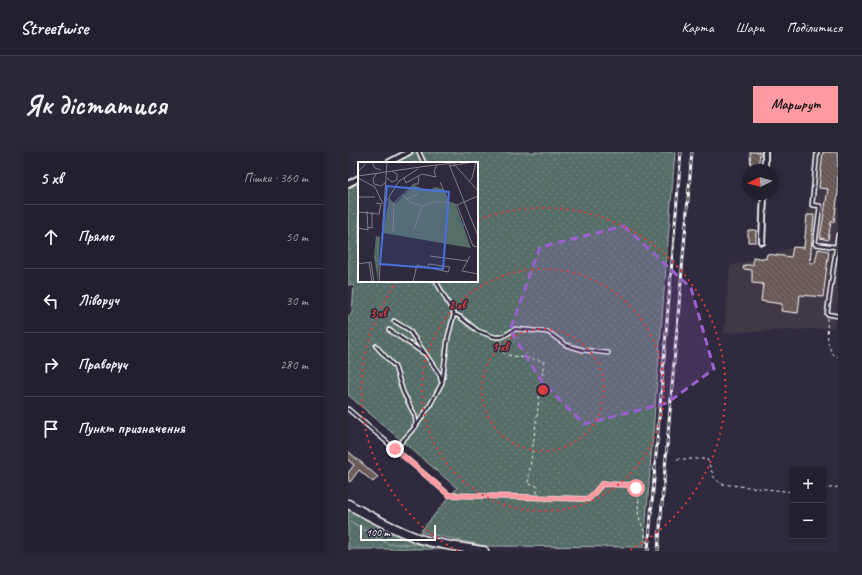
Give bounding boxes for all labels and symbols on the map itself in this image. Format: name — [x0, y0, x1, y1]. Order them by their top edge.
inset map — [358, 162, 478, 282]
north arrow — [742, 164, 778, 200]
text: 2 хв — [449, 297, 467, 313]
text: 3 хв — [370, 305, 388, 321]
text: 1 хв — [492, 339, 510, 355]
centre of rings — [536, 383, 550, 397]
route end — [386, 440, 404, 458]
route start — [627, 479, 645, 497]
scale bar — [360, 523, 436, 542]

